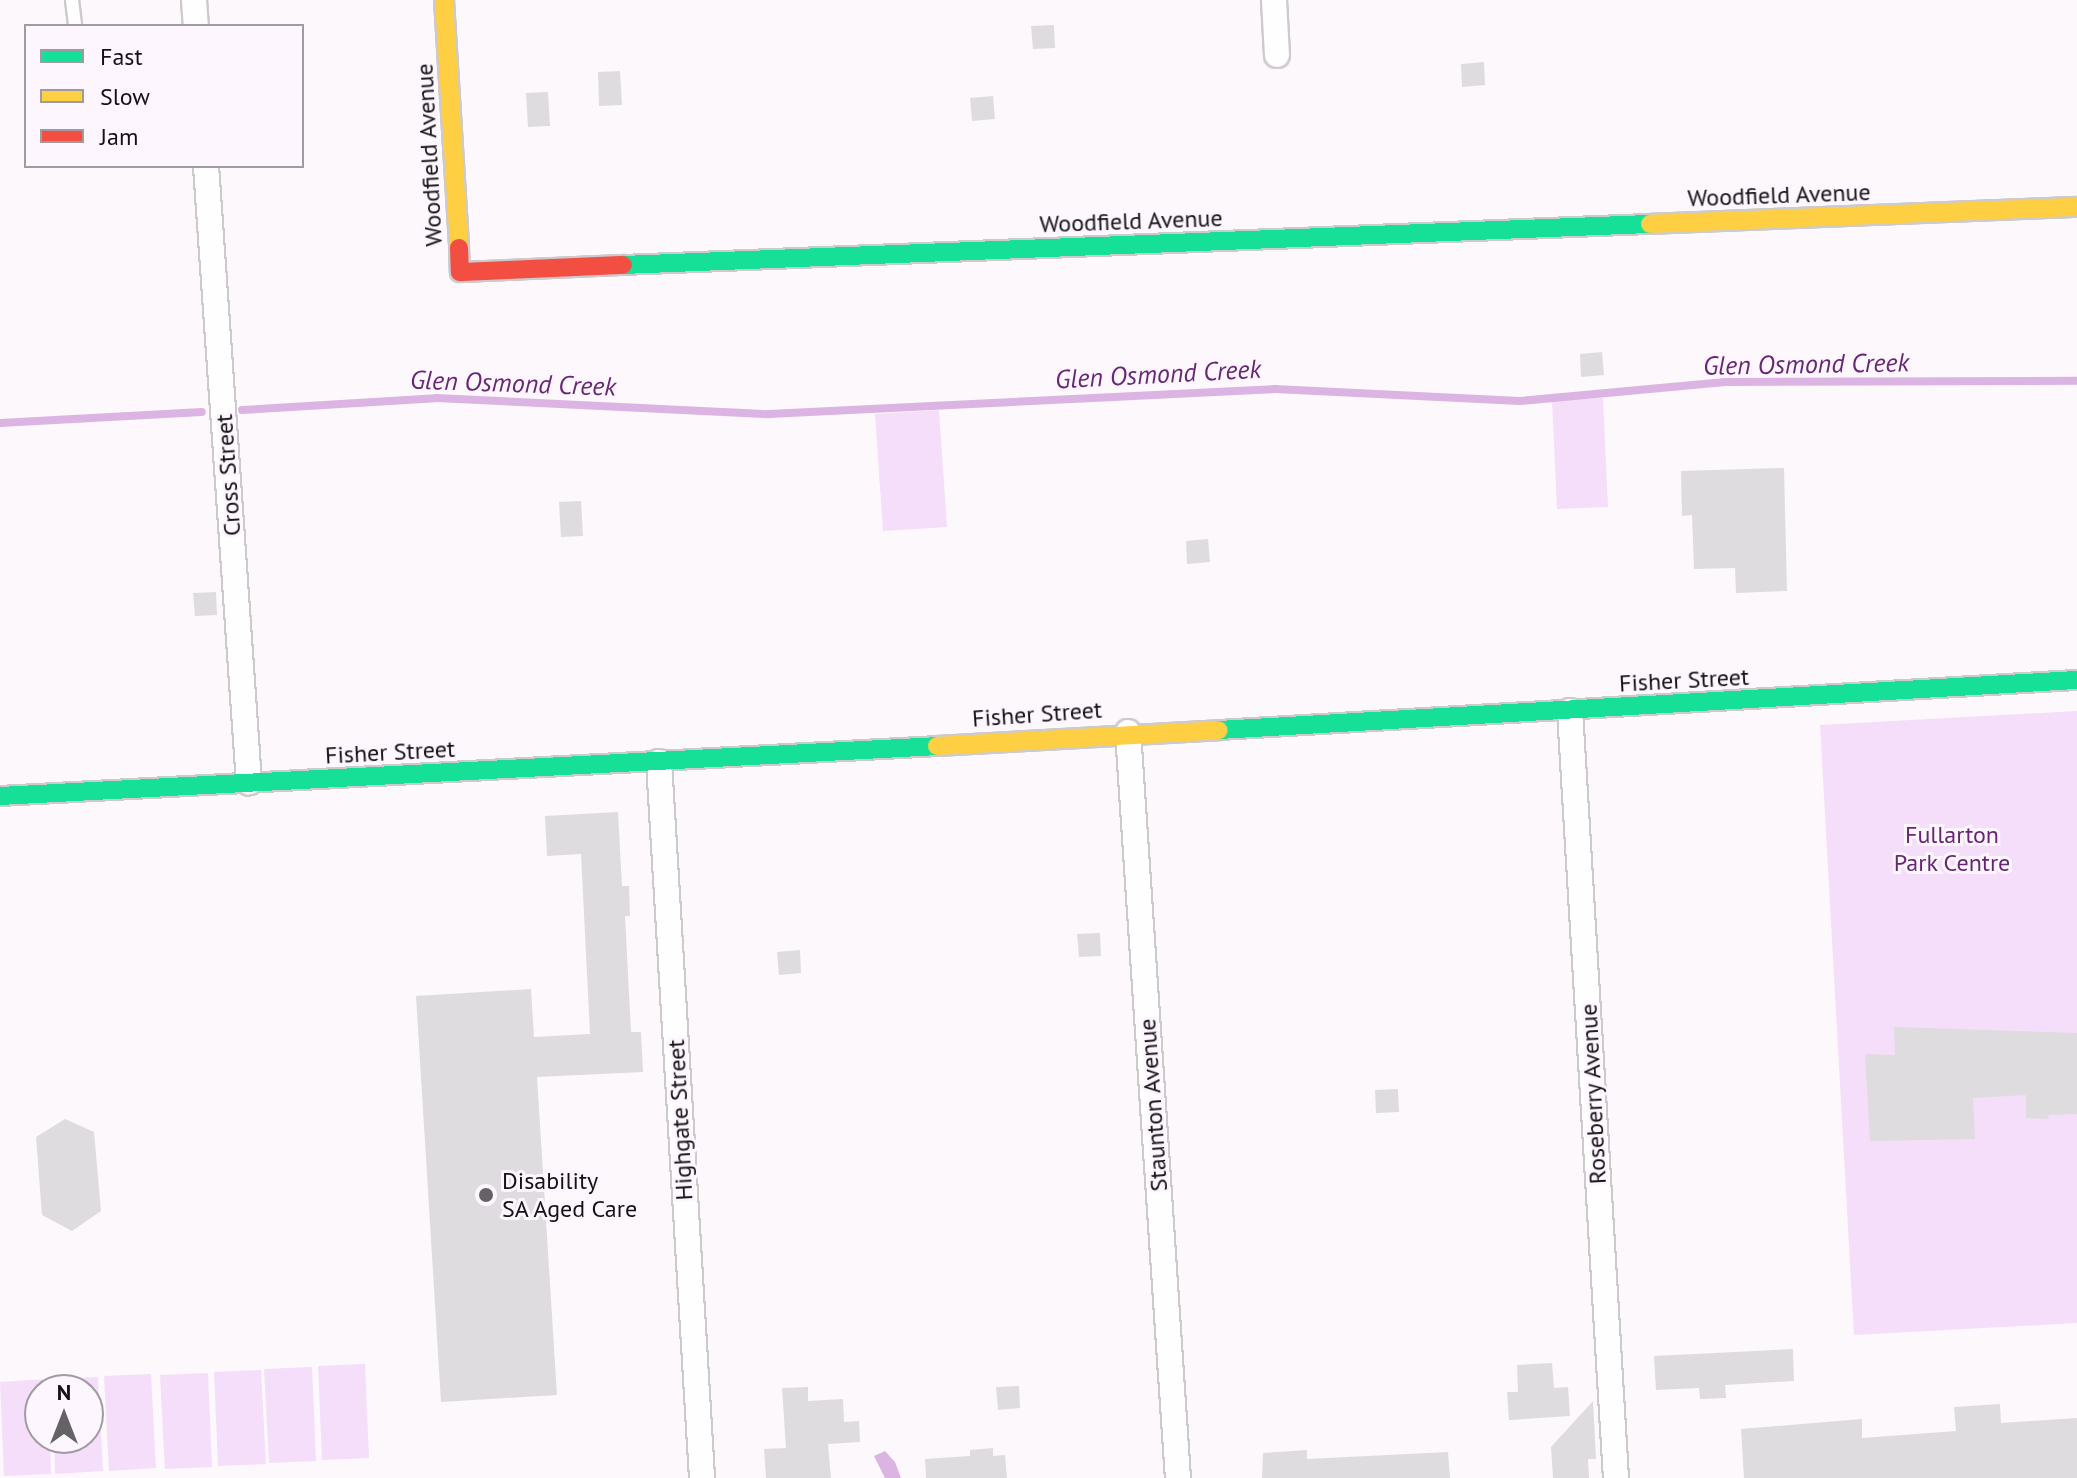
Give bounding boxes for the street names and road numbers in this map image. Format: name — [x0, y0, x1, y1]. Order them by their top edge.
street label: Woodfield Avenue — [410, 62, 448, 248]
street label: Woodfield Avenue — [1687, 177, 1871, 213]
street label: Woodfield Avenue — [1039, 203, 1223, 239]
street label: Cross Street — [209, 413, 247, 537]
street label: Fisher Street — [1618, 662, 1750, 698]
street label: Fisher Street — [971, 695, 1103, 733]
street label: Fisher Street — [324, 734, 456, 770]
street label: Roseberry Avenue — [1574, 1002, 1612, 1186]
street label: Staunton Avenue — [1133, 1017, 1173, 1193]
street label: Highgate Street — [661, 1039, 699, 1201]

